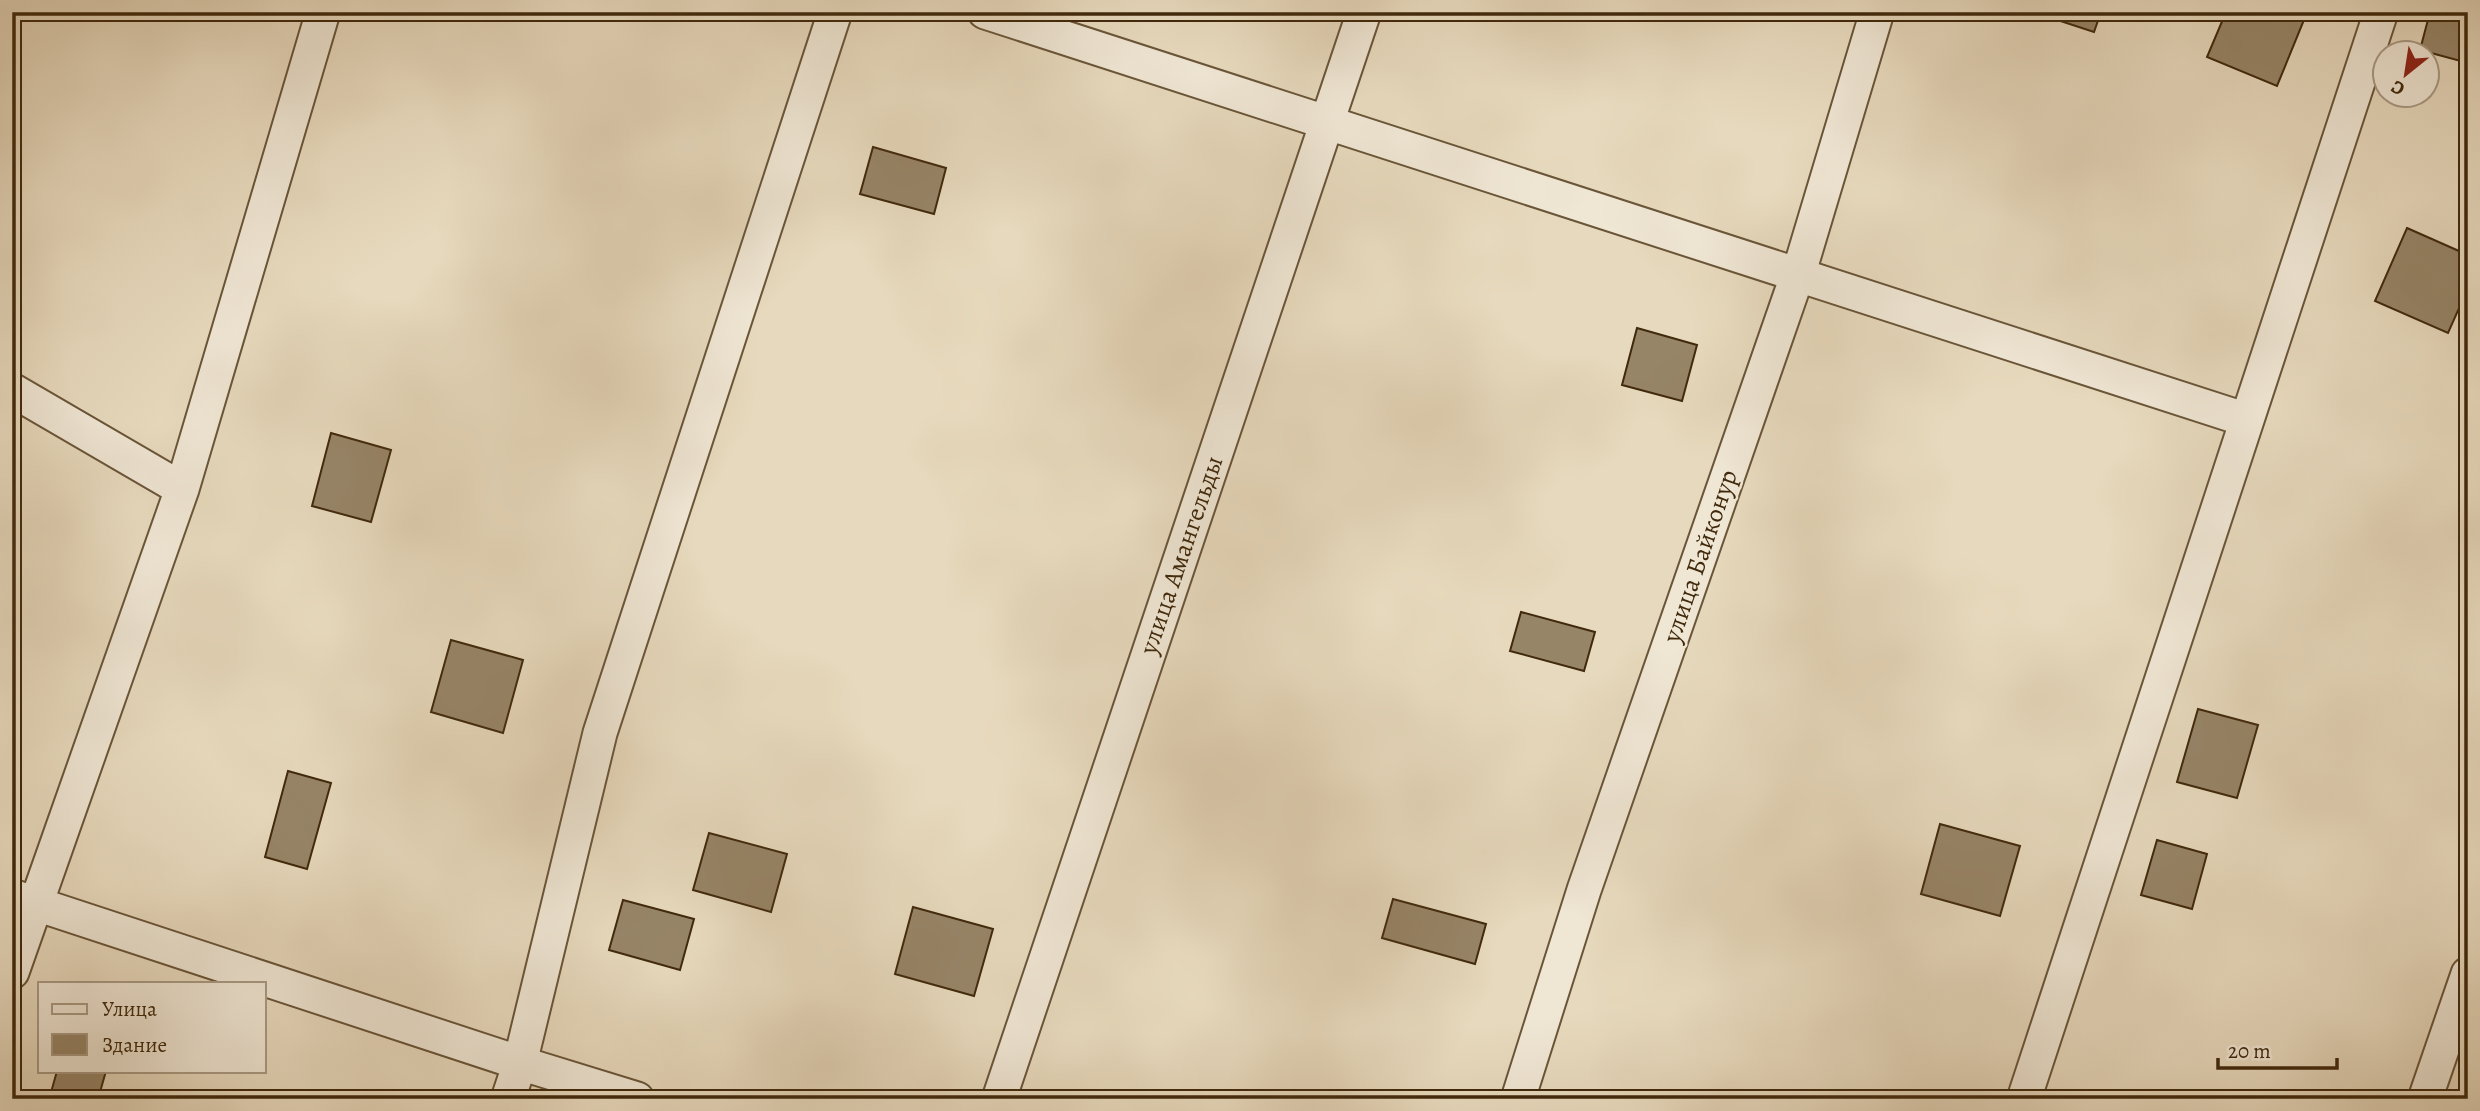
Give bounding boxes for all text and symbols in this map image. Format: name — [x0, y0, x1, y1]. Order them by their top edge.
north arrow — [2372, 38, 2442, 108]
text: С — [2386, 74, 2410, 102]
street label: улица Амангельды — [1130, 451, 1231, 660]
street label: улица Байконур — [1654, 465, 1746, 648]
legend — [38, 982, 266, 1072]
text: Улица — [102, 995, 157, 1023]
scale bar — [2218, 1027, 2336, 1071]
text: Здание — [102, 1031, 167, 1059]
text: 20 m — [2228, 1037, 2271, 1065]

